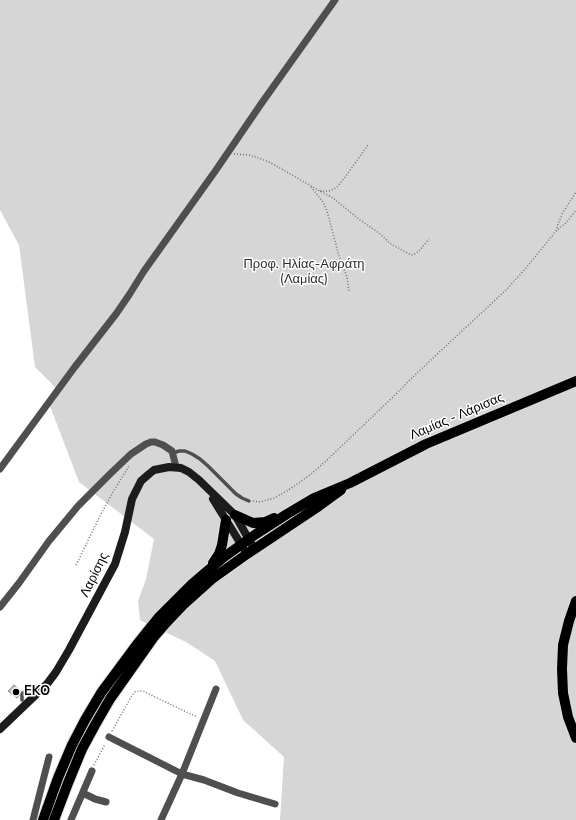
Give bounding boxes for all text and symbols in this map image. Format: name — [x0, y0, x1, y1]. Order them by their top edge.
park label: Προφ. Ηλίας-Αφράτη (Λαμίας) — [243, 257, 365, 288]
street label: Λαμίας - Λάρισας — [408, 390, 506, 444]
street label: Λαρίσης — [77, 550, 113, 600]
place label: EKO — [24, 684, 50, 700]
marker: EKO — [11, 687, 21, 697]

